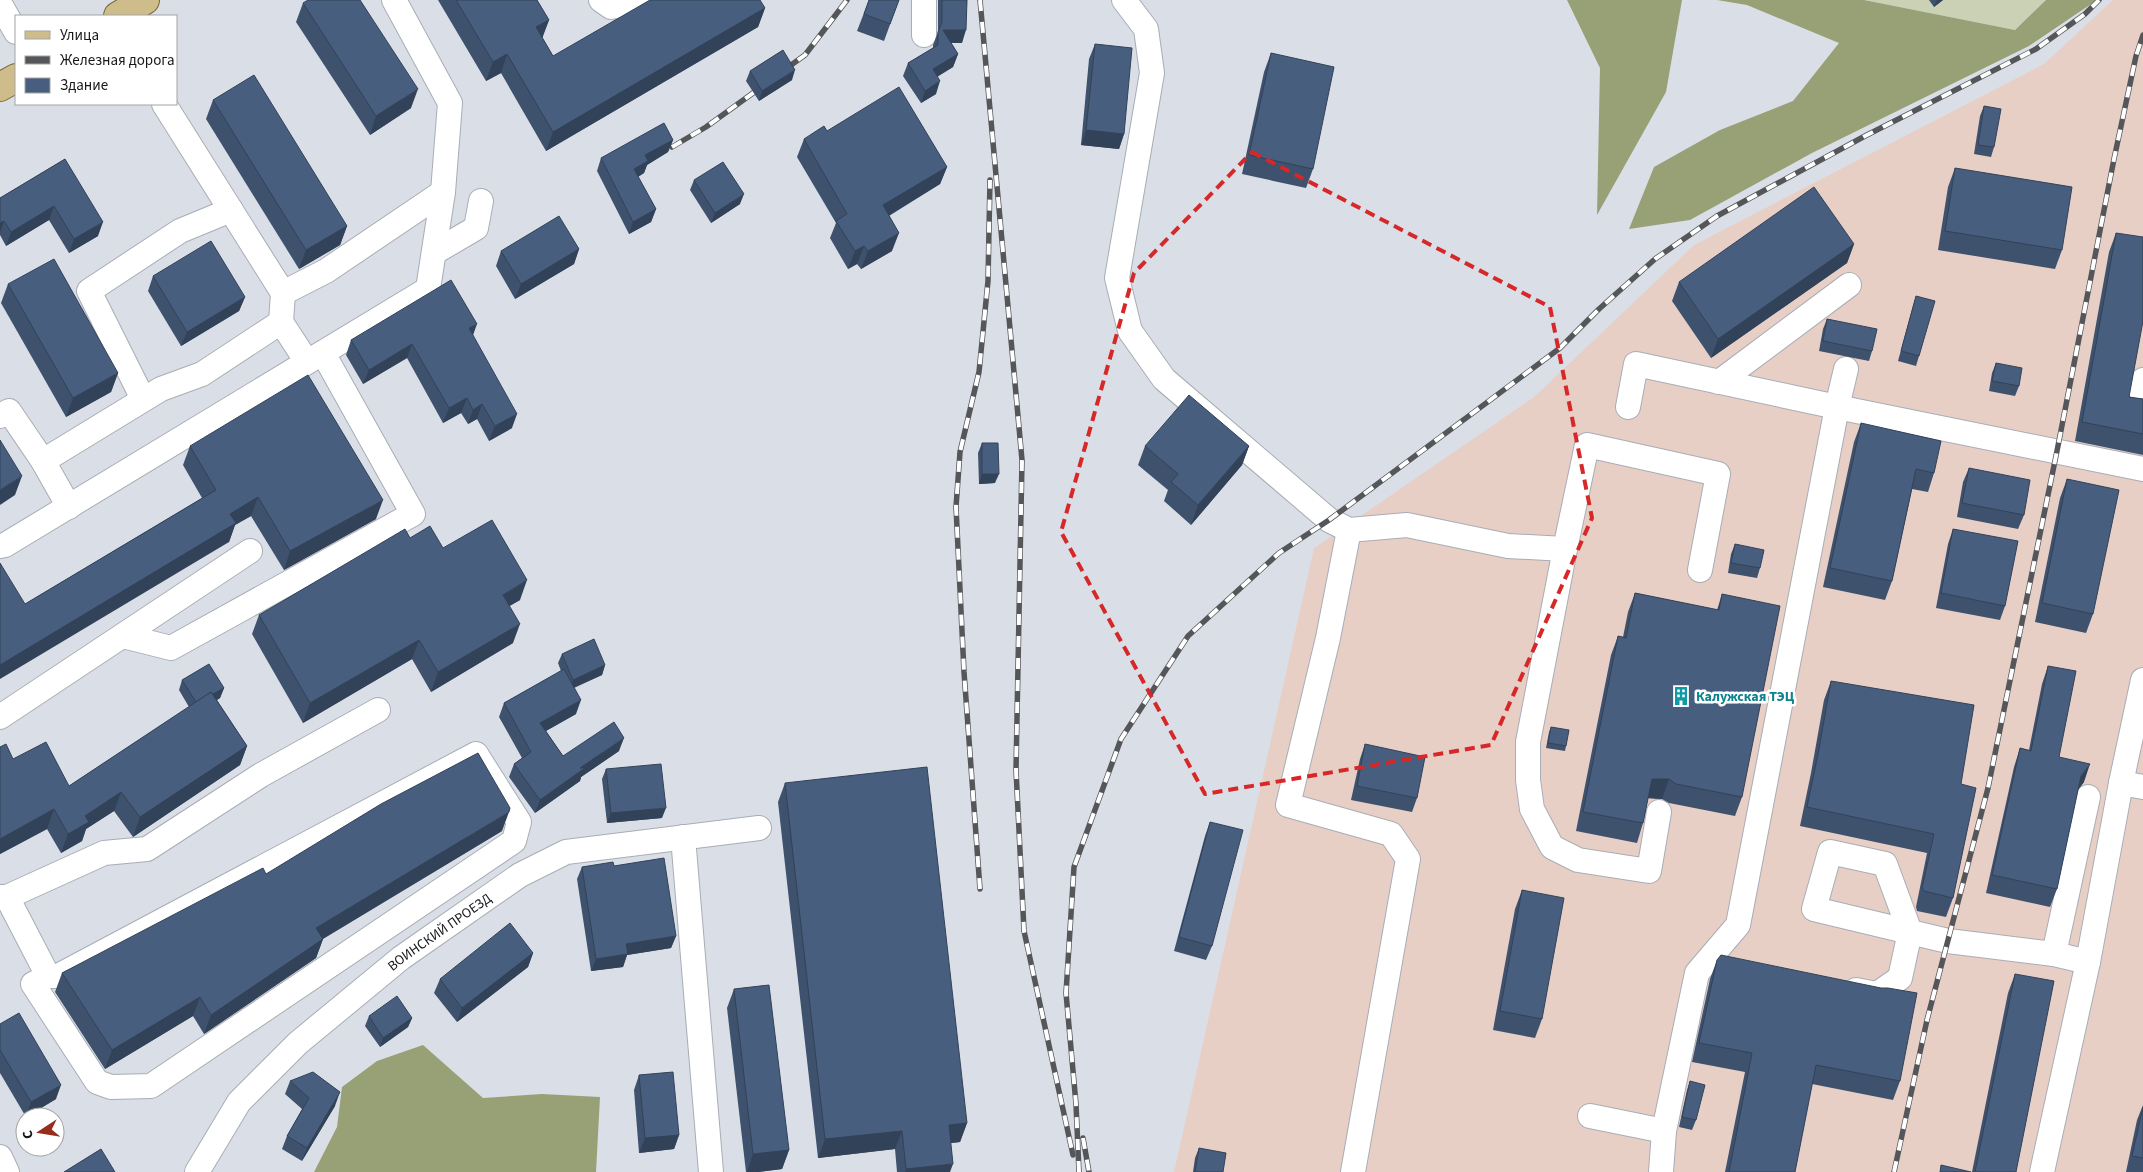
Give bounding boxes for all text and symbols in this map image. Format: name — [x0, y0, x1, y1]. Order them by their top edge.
legend — [15, 15, 178, 105]
text: Улица — [60, 25, 99, 46]
text: Железная дорога — [60, 50, 175, 71]
text: Здание — [60, 75, 108, 96]
building icon: Калужская ТЭЦ — [1670, 685, 1692, 707]
place label: Калужская ТЭЦ — [1696, 687, 1795, 707]
street label: ВОИНСКИЙ ПРОЕЗД — [384, 889, 496, 976]
north arrow — [15, 1107, 65, 1157]
text: С — [18, 1128, 39, 1141]

